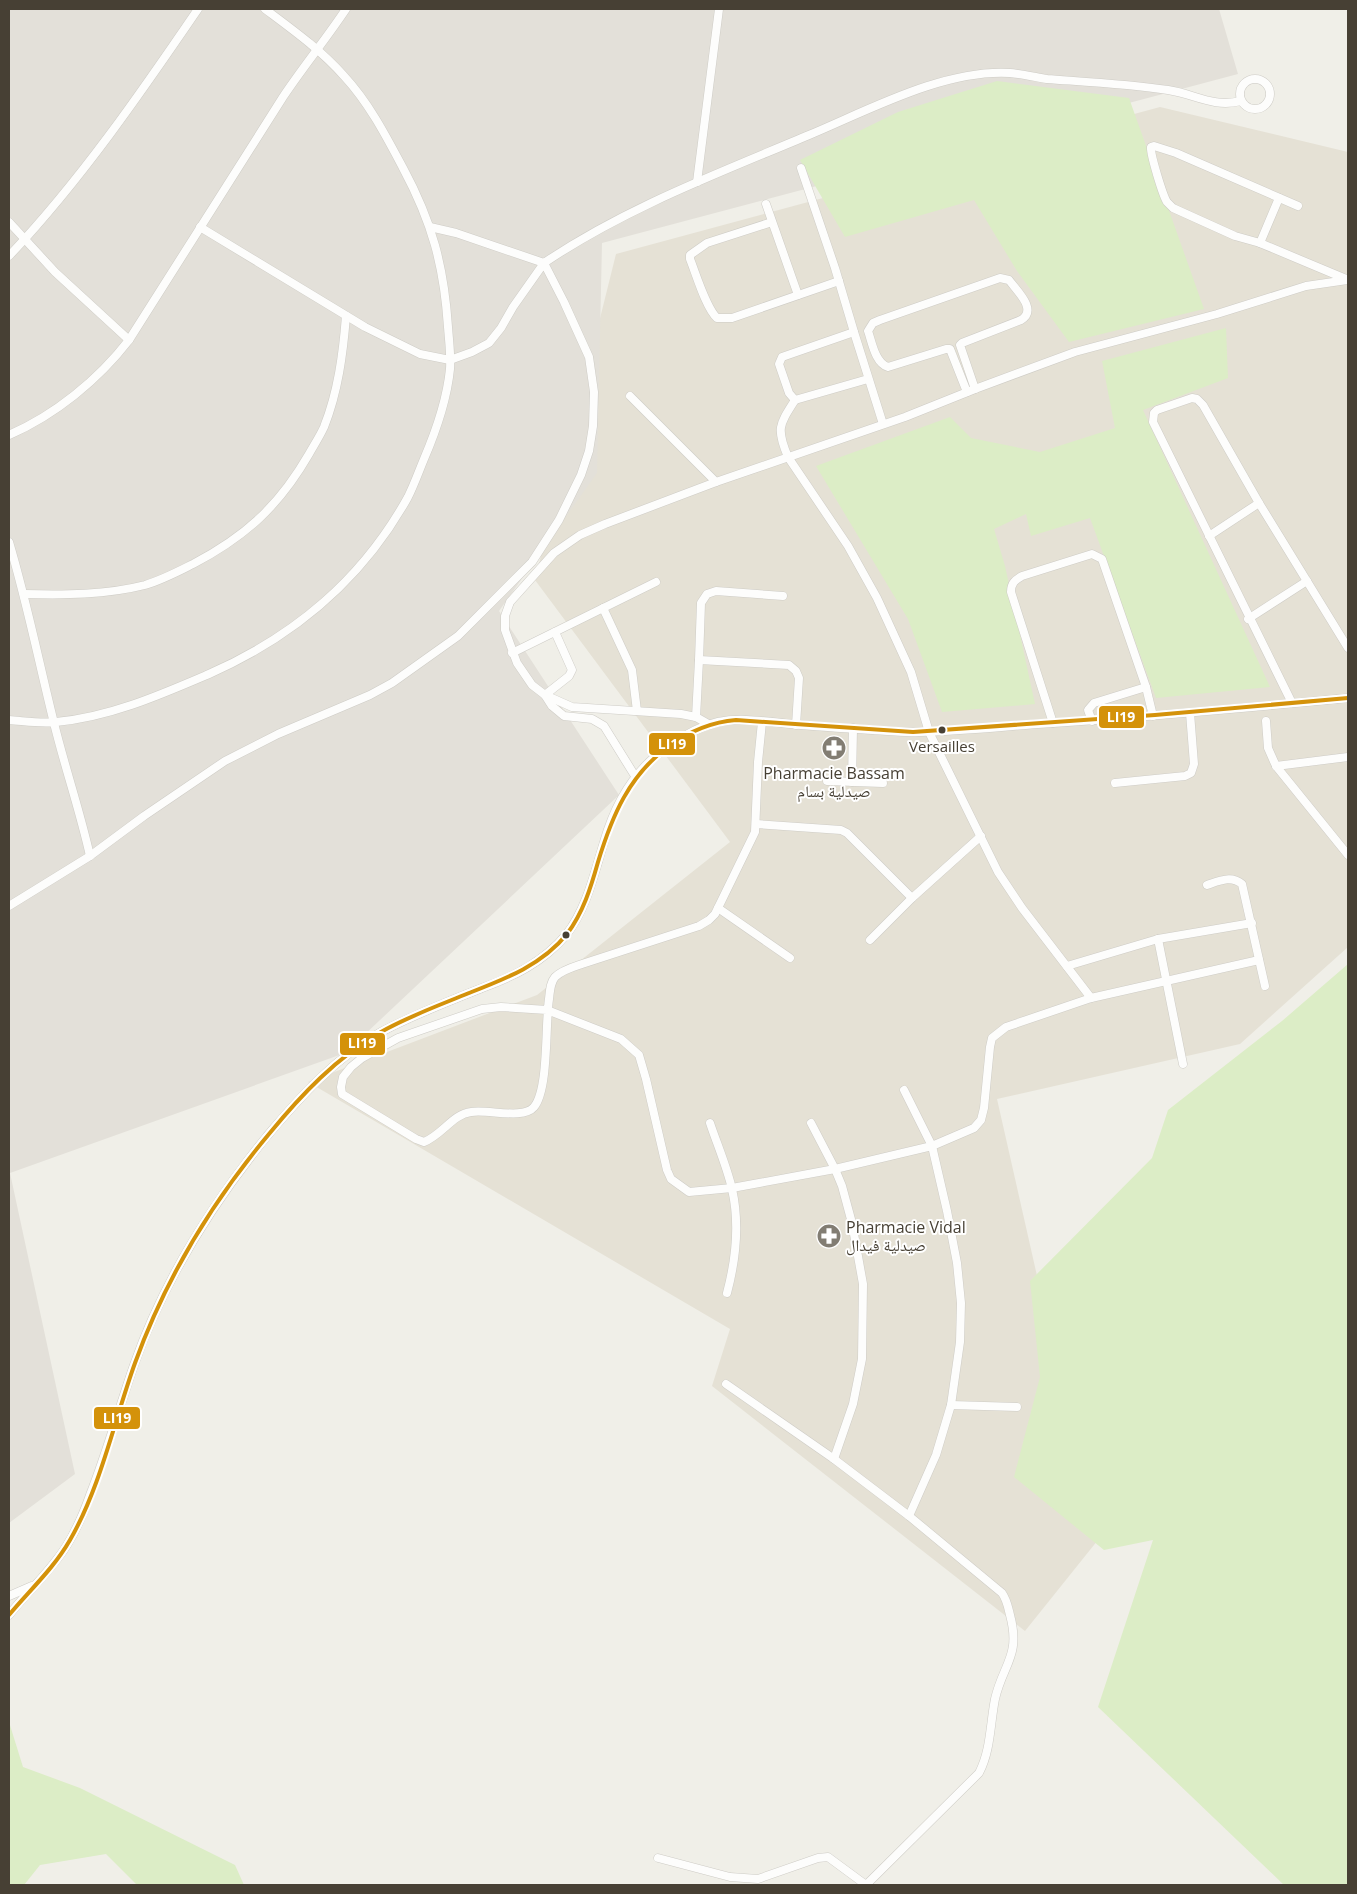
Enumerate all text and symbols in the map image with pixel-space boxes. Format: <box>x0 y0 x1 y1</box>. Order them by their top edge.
line badge: LI19 <box>1098 705 1145 729</box>
text: LI19 <box>1107 707 1135 726</box>
marker: Versailles <box>937 725 947 735</box>
line badge: LI19 <box>648 732 696 756</box>
text: LI19 <box>658 734 686 753</box>
pharmacy icon: Pharmacie Bassam صيدلية بسام <box>821 735 847 761</box>
place label: Versailles <box>909 736 975 756</box>
place label: Pharmacie Bassam صيدلية بسام <box>763 762 905 802</box>
unlabelled marker <box>561 930 571 940</box>
line badge: LI19 <box>339 1032 386 1056</box>
text: LI19 <box>348 1033 376 1052</box>
place label: Pharmacie Vidal صيدلية فيدال <box>846 1216 966 1256</box>
pharmacy icon: Pharmacie Vidal صيدلية فيدال <box>816 1223 842 1249</box>
line badge: LI19 <box>93 1406 141 1430</box>
text: LI19 <box>103 1408 131 1427</box>

